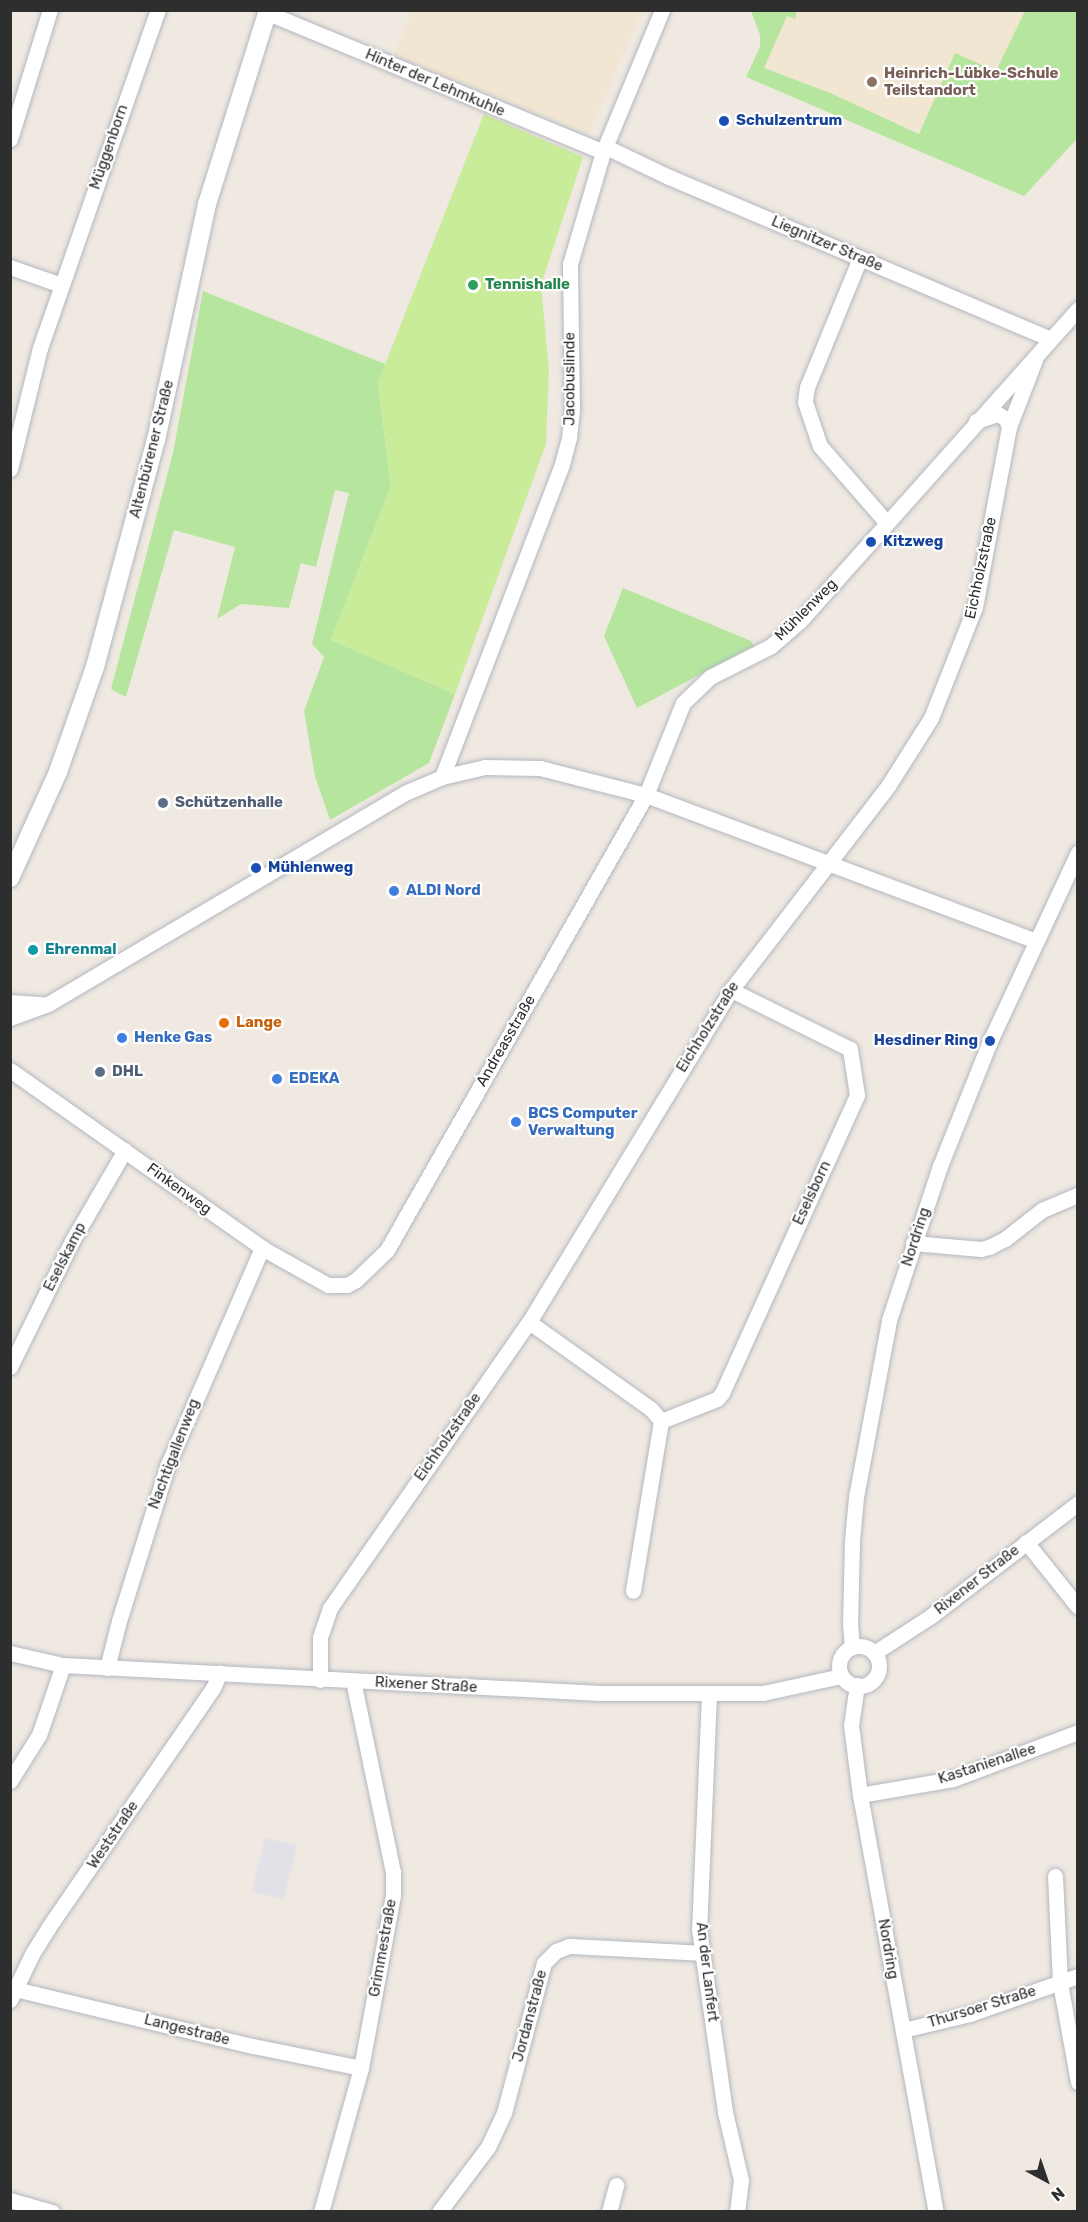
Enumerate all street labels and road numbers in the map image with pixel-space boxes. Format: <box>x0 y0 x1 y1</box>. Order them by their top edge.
street label: Hinter der Lehmkuhle <box>362 45 508 121</box>
street label: Müggenborn <box>86 102 132 192</box>
street label: Liegnitzer Straße <box>768 212 886 276</box>
street label: Jacobuslinde <box>561 332 579 426</box>
street label: Altenbürener Straße <box>126 378 178 520</box>
street label: Eichholzstraße <box>961 515 1001 621</box>
street label: Mühlenweg <box>771 575 841 645</box>
street label: Eichholzstraße <box>673 978 743 1076</box>
street label: Andreasstraße <box>473 992 539 1090</box>
street label: Eselsborn <box>789 1158 835 1228</box>
street label: Finkenweg <box>143 1160 215 1218</box>
street label: Nordring <box>898 1205 934 1269</box>
street label: Eselskamp <box>40 1220 90 1294</box>
street label: Eichholzstraße <box>411 1389 485 1485</box>
street label: Nachtigallenweg <box>145 1396 203 1512</box>
street label: Rixener Straße <box>931 1541 1023 1619</box>
street label: Rixener Straße <box>374 1673 478 1697</box>
street label: Kastanienallee <box>936 1740 1038 1788</box>
street label: Weststraße <box>84 1798 142 1872</box>
street label: Grimmestraße <box>366 1898 400 1998</box>
street label: Nordring <box>874 1917 902 1981</box>
street label: An der Lanfert <box>692 1921 722 2023</box>
street label: Jordanstraße <box>509 1968 551 2064</box>
street label: Thursoer Straße <box>926 1982 1038 2032</box>
street label: Langestraße <box>142 2011 232 2049</box>

